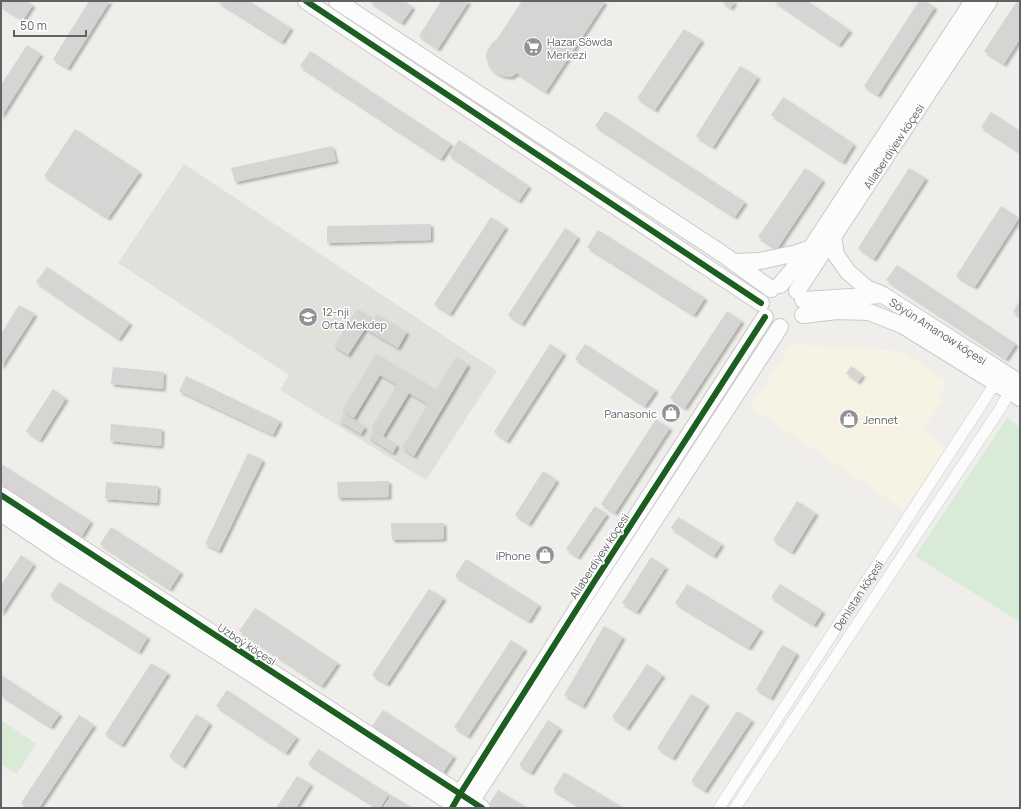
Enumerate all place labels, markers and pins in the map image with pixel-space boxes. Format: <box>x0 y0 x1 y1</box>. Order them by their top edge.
place label: Hazar Söwda Merkezi <box>547 34 612 62</box>
supermarket icon: Hazar Söwda Merkezi <box>522 36 544 58</box>
place label: 12-nji Orta Mekdep <box>322 304 387 332</box>
school or university icon: 12-nji Orta Mekdep <box>297 306 319 328</box>
shop icon: Panasonic <box>660 402 682 424</box>
place label: Panasonic <box>604 406 657 421</box>
shop icon: Jennet <box>838 408 860 430</box>
place label: Jennet <box>863 412 898 427</box>
shop icon: iPhone <box>534 544 556 566</box>
place label: iPhone <box>496 548 532 563</box>

